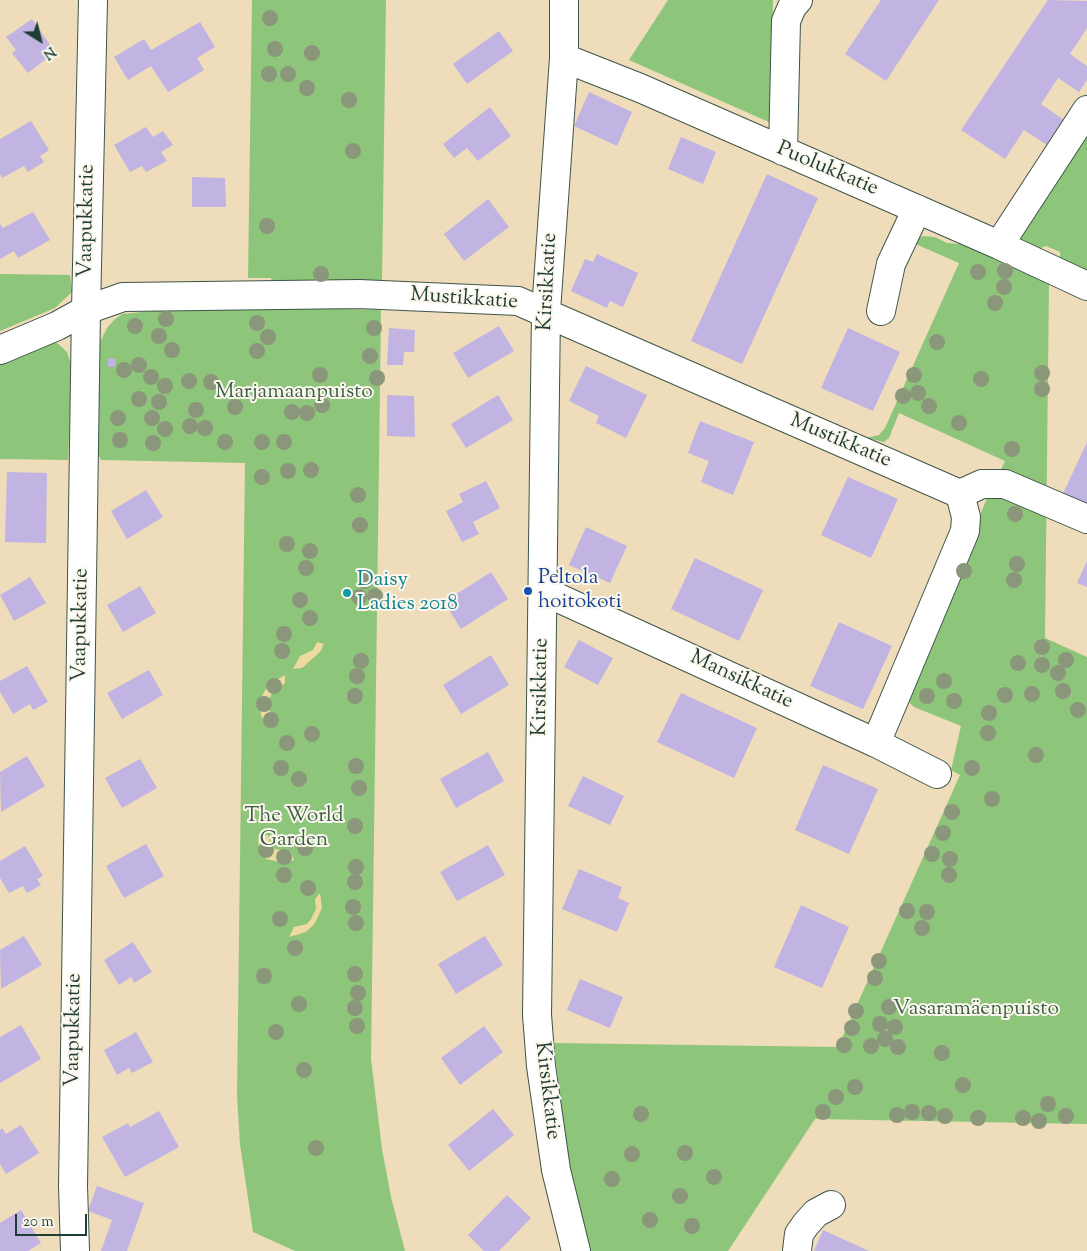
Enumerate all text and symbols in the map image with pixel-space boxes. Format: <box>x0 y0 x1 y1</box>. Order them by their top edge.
north arrow <box>15 15 65 65</box>
text: N <box>38 41 59 64</box>
street label: Puolukkatie <box>772 137 882 203</box>
street label: Vaapukkatie <box>74 164 102 278</box>
street label: Kirsikkatie <box>534 232 564 332</box>
street label: Mustikkatie <box>409 284 519 316</box>
park label: Marjamaanpuisto <box>215 380 373 406</box>
street label: Mustikkatie <box>786 409 894 475</box>
place label: Peltola hoitokoti <box>538 566 622 616</box>
street label: Vaapukkatie <box>68 568 96 682</box>
place label: Daisy Ladies 2018 <box>357 568 458 618</box>
marker: Peltola hoitokoti <box>522 585 534 597</box>
marker: Daisy Ladies 2018 <box>341 587 353 599</box>
street label: Kirsikkatie <box>529 638 555 736</box>
street label: Mansikkatie <box>685 646 797 716</box>
park label: The World Garden <box>244 804 344 854</box>
street label: Vaapukkatie <box>61 973 89 1087</box>
park label: Vasaramäenpuisto <box>893 997 1059 1023</box>
street label: Kirsikkatie <box>528 1041 564 1141</box>
scale bar <box>18 1204 90 1236</box>
text: 20 m <box>23 1212 54 1233</box>

